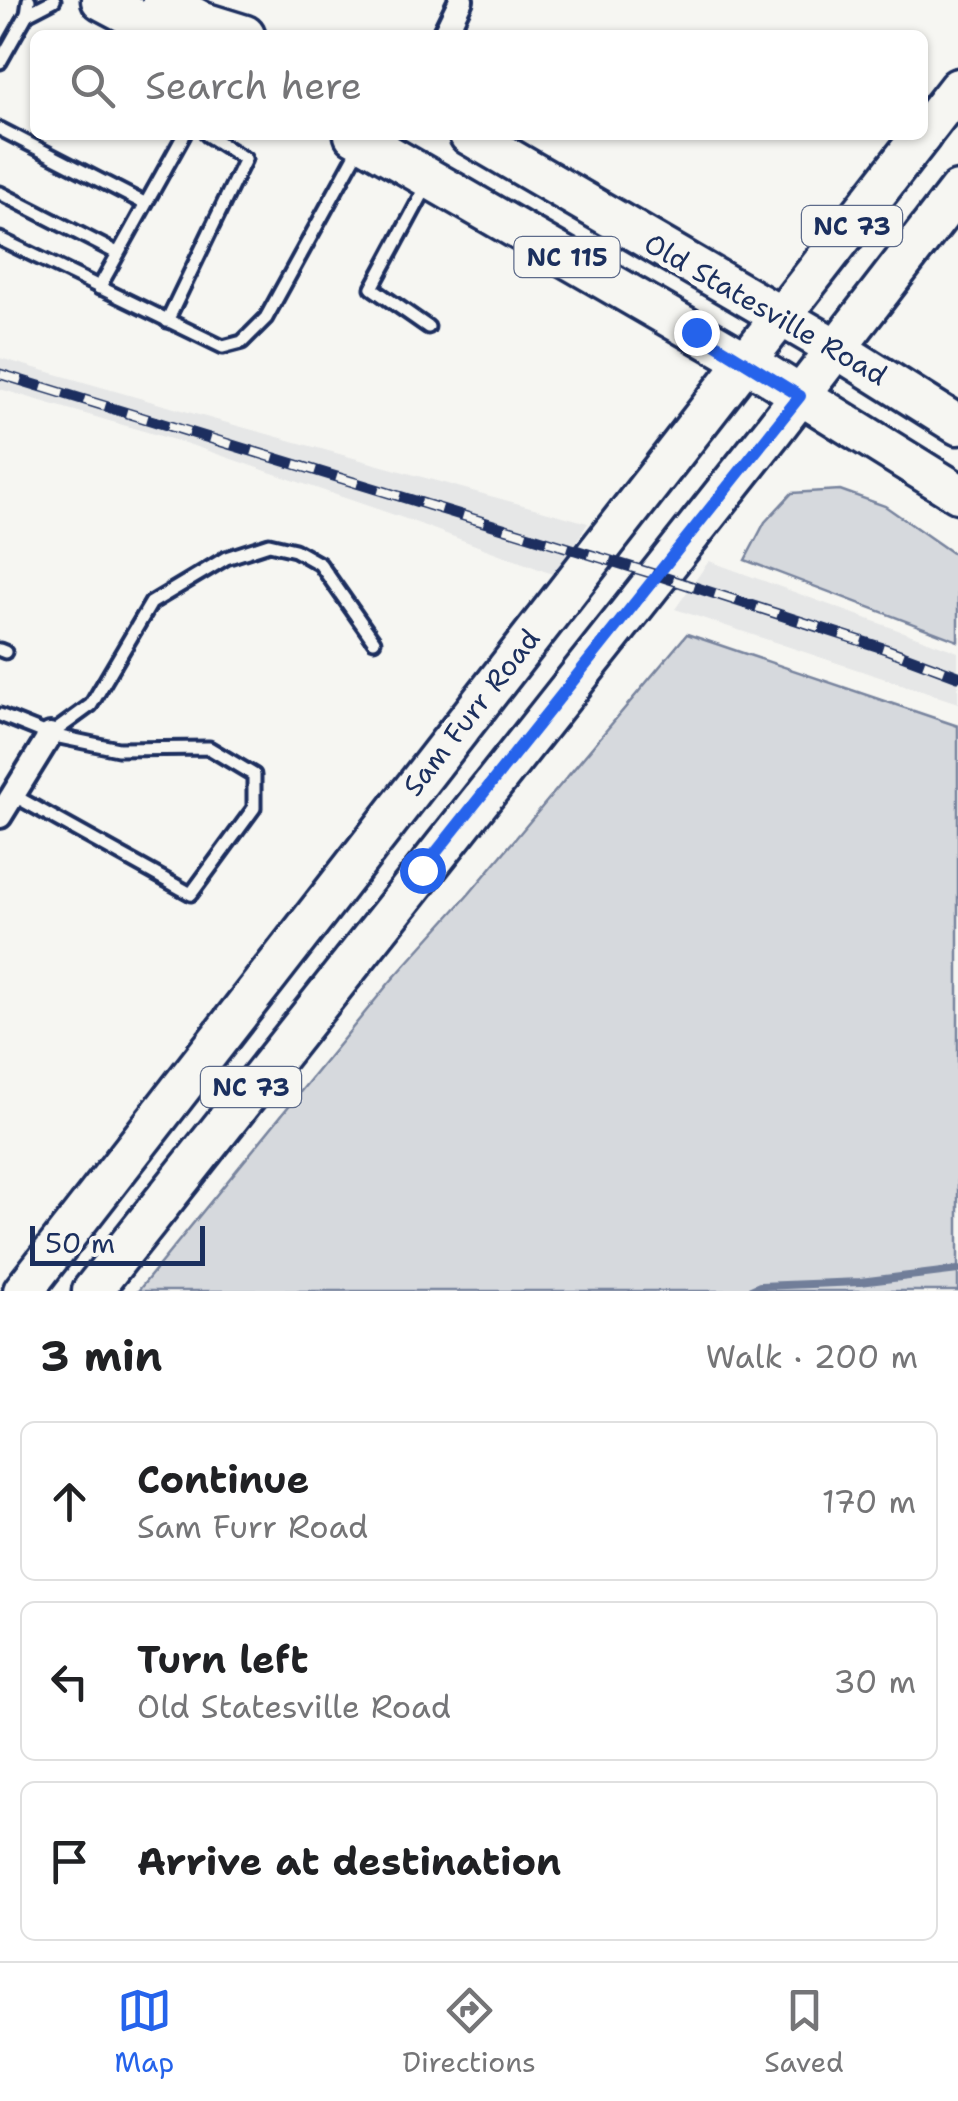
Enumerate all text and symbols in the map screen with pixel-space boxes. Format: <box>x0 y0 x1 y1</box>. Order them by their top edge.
search box <box>30 30 928 140</box>
icon: search <box>65 58 120 113</box>
text: Search here <box>145 60 362 111</box>
road number: NC 73 <box>802 206 902 246</box>
street label: Old Statesville Road <box>638 224 894 394</box>
road number: NC 115 <box>514 237 620 277</box>
route end <box>674 310 720 356</box>
street label: Sam Furr Road <box>394 621 548 803</box>
route start <box>400 848 446 894</box>
road number: NC 73 <box>201 1067 301 1107</box>
scale bar <box>30 1221 205 1266</box>
text: 50 m <box>45 1224 115 1262</box>
text: 3 min <box>40 1328 162 1384</box>
text: Walk · 200 m <box>705 1335 918 1378</box>
text: Continue <box>137 1454 309 1505</box>
icon: ahead <box>42 1474 97 1529</box>
text: 170 m <box>822 1480 916 1523</box>
text: Sam Furr Road <box>137 1505 368 1548</box>
text: Turn left <box>137 1634 309 1685</box>
icon: left <box>42 1654 97 1709</box>
text: 30 m <box>833 1660 916 1703</box>
text: Old Statesville Road <box>137 1685 451 1728</box>
icon: arrive <box>42 1834 97 1889</box>
text: Arrive at destination <box>137 1836 561 1887</box>
tab: Map <box>114 1983 174 2081</box>
tab: Directions <box>403 1983 536 2081</box>
tab: Saved <box>764 1983 844 2081</box>

